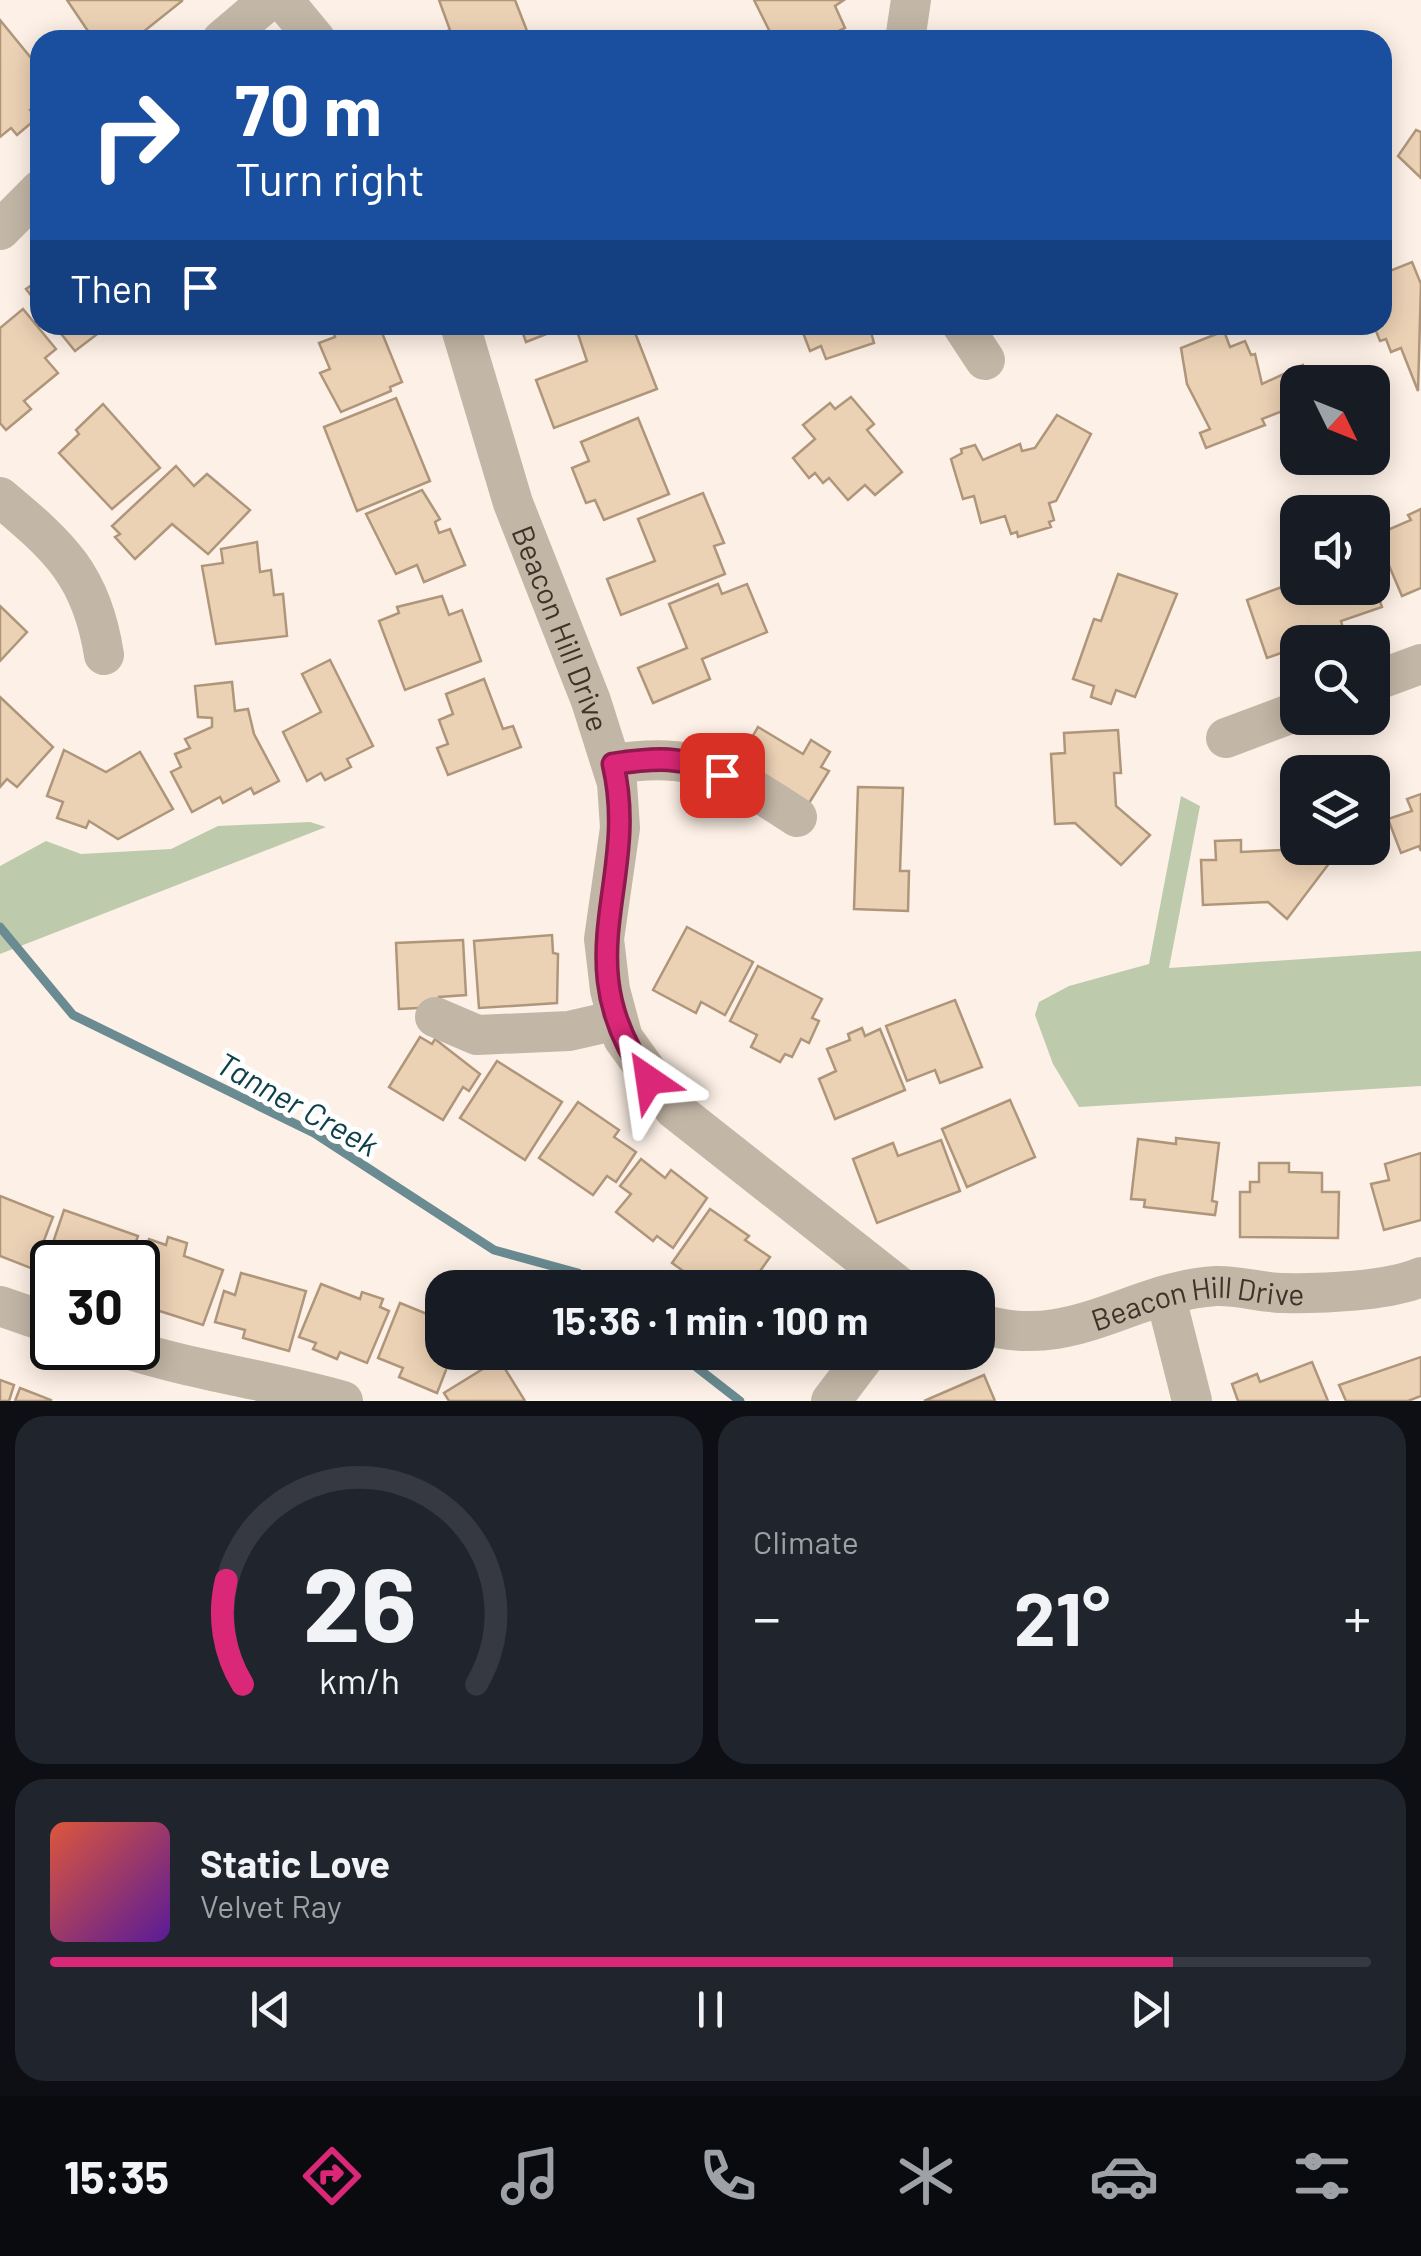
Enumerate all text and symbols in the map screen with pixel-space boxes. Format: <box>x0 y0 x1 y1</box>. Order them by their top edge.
text: 70 m <box>235 66 382 150</box>
icon: right <box>70 70 200 200</box>
text: Turn right <box>235 151 425 205</box>
icon: arrive <box>173 260 228 315</box>
text: Then <box>70 265 153 311</box>
north arrow <box>1280 365 1390 475</box>
map controls <box>1280 365 1390 865</box>
button: sound <box>1280 495 1390 605</box>
street label: Beacon Hill Drive <box>506 520 617 735</box>
button: search <box>1280 625 1390 735</box>
pin <box>680 733 765 818</box>
icon: arrive <box>695 748 750 803</box>
button: layers <box>1280 755 1390 865</box>
position arrow <box>597 1028 701 1132</box>
water label: Tanner Creek <box>211 1043 386 1163</box>
speed limit sign: 30 <box>30 1240 160 1370</box>
street label: Beacon Hill Drive <box>1086 1268 1304 1337</box>
text: 15:36 · 1 min · 100 m <box>552 1297 868 1343</box>
text: Climate <box>753 1522 859 1560</box>
text: 26 <box>302 1538 416 1663</box>
text: 21° <box>1014 1571 1110 1661</box>
text: − <box>753 1583 781 1649</box>
text: + <box>1343 1583 1371 1649</box>
text: km/h <box>319 1658 399 1701</box>
text: Static Love <box>200 1840 390 1886</box>
text: Velvet Ray <box>200 1886 342 1924</box>
icon: previous <box>243 1982 298 2037</box>
icon: pause <box>683 1982 738 2037</box>
icon: next <box>1123 1982 1178 2037</box>
icon: directions <box>297 2141 367 2211</box>
icon: music <box>495 2141 565 2211</box>
icon: phone <box>693 2141 763 2211</box>
icon: climate <box>891 2141 961 2211</box>
icon: car <box>1089 2141 1159 2211</box>
icon: filters <box>1287 2141 1357 2211</box>
text: 15:35 <box>64 2149 169 2203</box>

